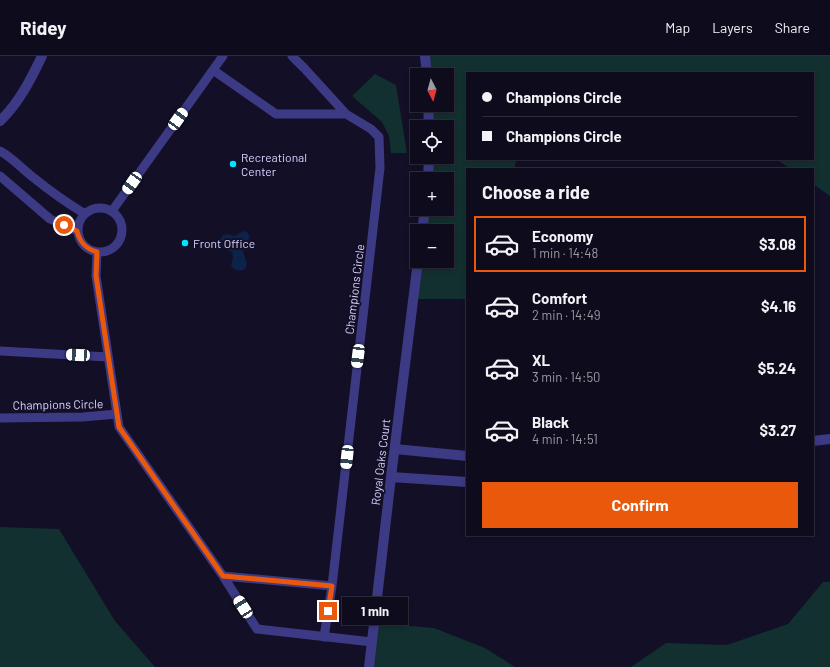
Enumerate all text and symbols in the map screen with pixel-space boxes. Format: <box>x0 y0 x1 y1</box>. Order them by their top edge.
text: Ridey <box>20 16 67 39</box>
text: Map <box>665 19 690 36</box>
text: Layers <box>712 19 753 36</box>
text: Share <box>775 19 810 36</box>
north arrow <box>410 68 454 112</box>
map controls <box>410 68 454 268</box>
text: Champions Circle <box>506 88 622 106</box>
car <box>166 106 190 132</box>
button: locate <box>410 120 454 164</box>
text: Champions Circle <box>506 127 622 145</box>
place label: Recreational Center <box>241 150 307 178</box>
marker: Recreational Center <box>228 159 238 169</box>
car <box>120 170 144 196</box>
button: + <box>410 172 454 216</box>
text: Choose a ride <box>482 181 590 203</box>
route start <box>55 216 73 234</box>
button: − <box>410 224 454 268</box>
icon: car <box>484 226 520 262</box>
text: Economy <box>532 227 593 245</box>
text: $3.08 <box>759 235 796 253</box>
place label: Front Office <box>193 236 255 250</box>
marker: Front Office <box>180 238 190 248</box>
street label: Champions Circle <box>342 243 366 335</box>
text: 1 min · 14:48 <box>532 245 598 261</box>
icon: car <box>484 288 520 324</box>
text: Comfort <box>532 289 587 307</box>
text: $4.16 <box>761 297 796 315</box>
text: 2 min · 14:49 <box>532 307 601 323</box>
car <box>351 343 365 369</box>
car <box>66 348 90 362</box>
icon: car <box>484 350 520 386</box>
text: XL <box>532 351 550 369</box>
text: $5.24 <box>758 359 796 377</box>
text: 3 min · 14:50 <box>532 369 600 385</box>
street label: Champions Circle <box>13 396 103 412</box>
icon: car <box>484 412 520 448</box>
text: Black <box>532 413 569 431</box>
street label: Royal Oaks Court <box>368 418 392 506</box>
text: $3.27 <box>759 421 796 439</box>
text: 4 min · 14:51 <box>532 431 598 447</box>
car <box>340 444 354 470</box>
button: Confirm <box>482 482 798 528</box>
car <box>231 594 255 620</box>
callout: 1 min <box>342 597 408 625</box>
route end <box>319 602 337 620</box>
text: 1 min <box>361 603 389 619</box>

